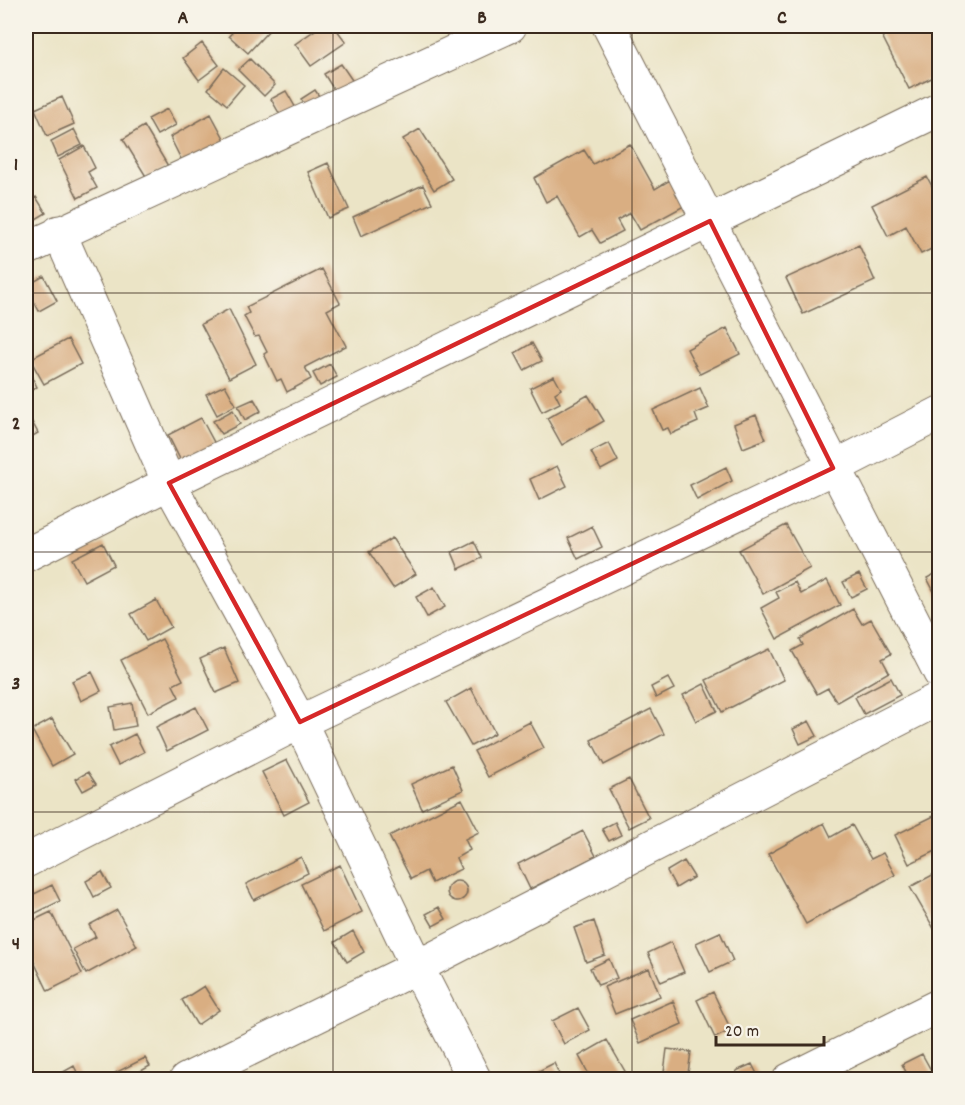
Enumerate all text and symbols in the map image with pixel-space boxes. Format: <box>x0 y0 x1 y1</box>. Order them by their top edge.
text: A <box>178 5 189 33</box>
text: B <box>477 5 487 33</box>
text: C <box>777 5 787 33</box>
text: 1 <box>14 152 18 180</box>
text: 2 <box>12 411 20 439</box>
text: 3 <box>12 671 20 699</box>
text: 4 <box>12 931 20 959</box>
scale bar <box>716 1009 824 1047</box>
text: 20 m <box>725 1020 759 1045</box>

